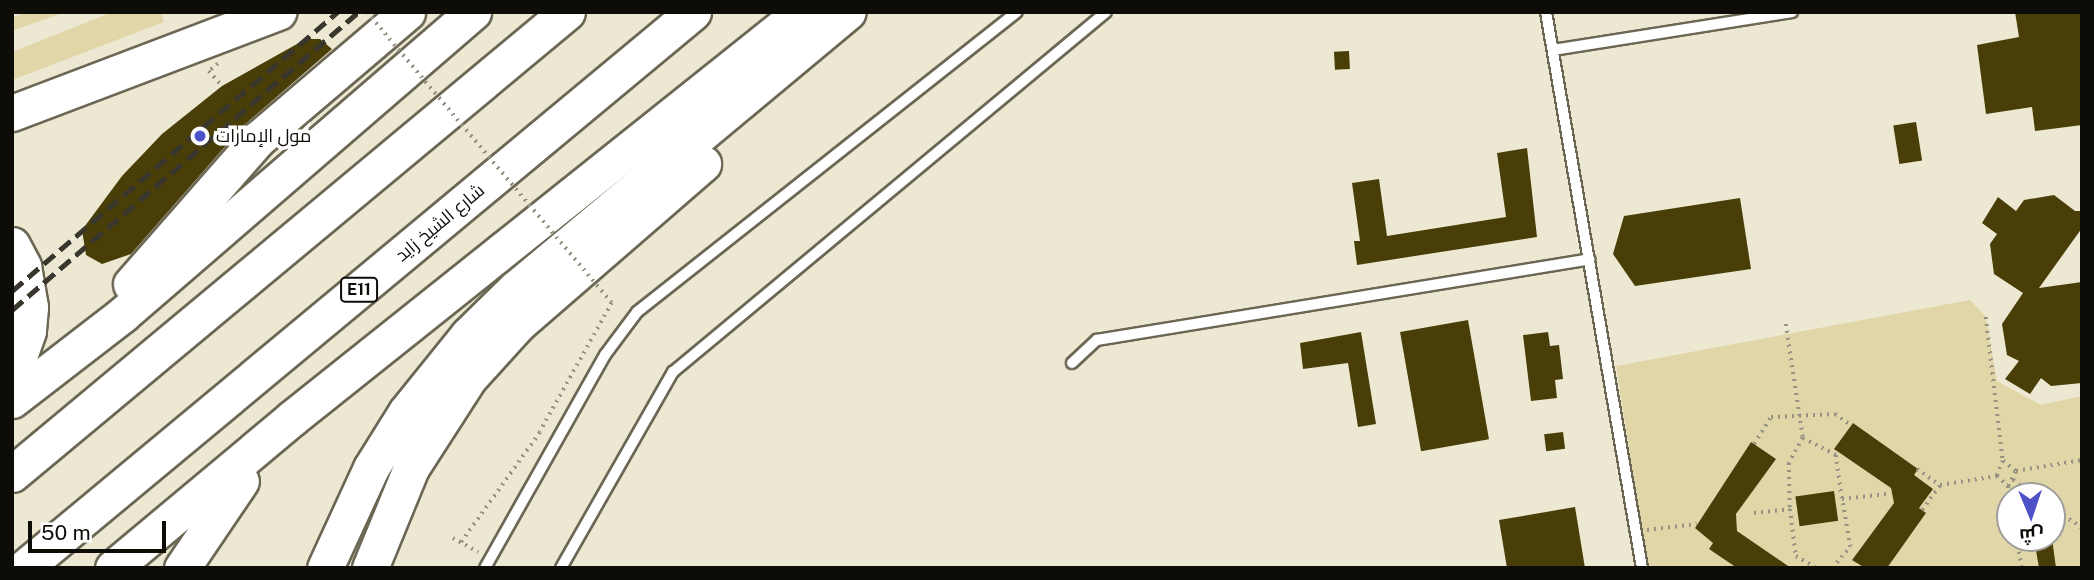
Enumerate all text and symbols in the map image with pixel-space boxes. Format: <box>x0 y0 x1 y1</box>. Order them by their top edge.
place label: مول الإمارات <box>216 125 311 147</box>
marker: مول الإمارات <box>190 126 210 146</box>
street label: شارع الشيخ زايد <box>391 180 489 266</box>
road number: E11 <box>340 278 378 302</box>
north arrow <box>1996 482 2066 552</box>
scale bar <box>32 506 170 550</box>
text: 50 m <box>41 520 91 545</box>
text: ش <box>2019 525 2044 547</box>

